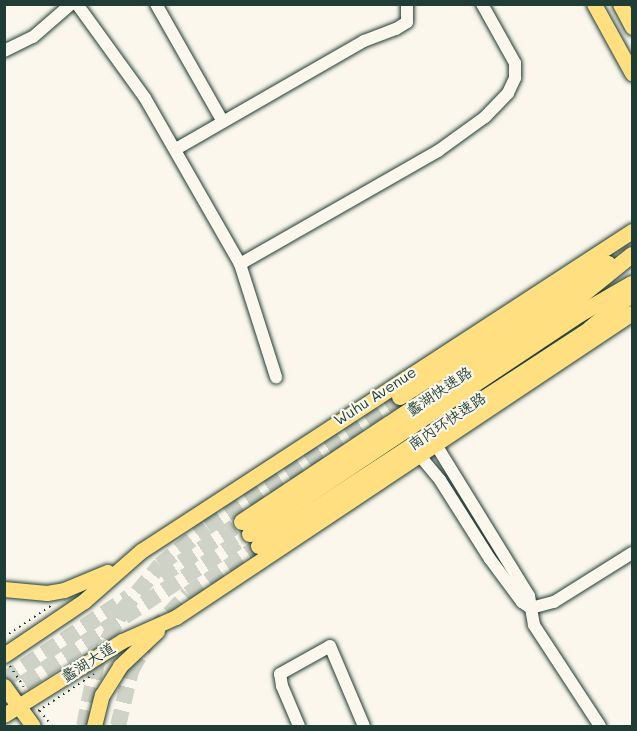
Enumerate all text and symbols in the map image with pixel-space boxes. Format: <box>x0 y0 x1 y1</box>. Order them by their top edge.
street label: Wuhu Avenue <box>330 363 420 429</box>
street label: 蠡湖快速路 <box>403 363 475 419</box>
street label: 南内环快速路 <box>405 388 489 454</box>
street label: 蠡湖大道 <box>58 638 118 686</box>

